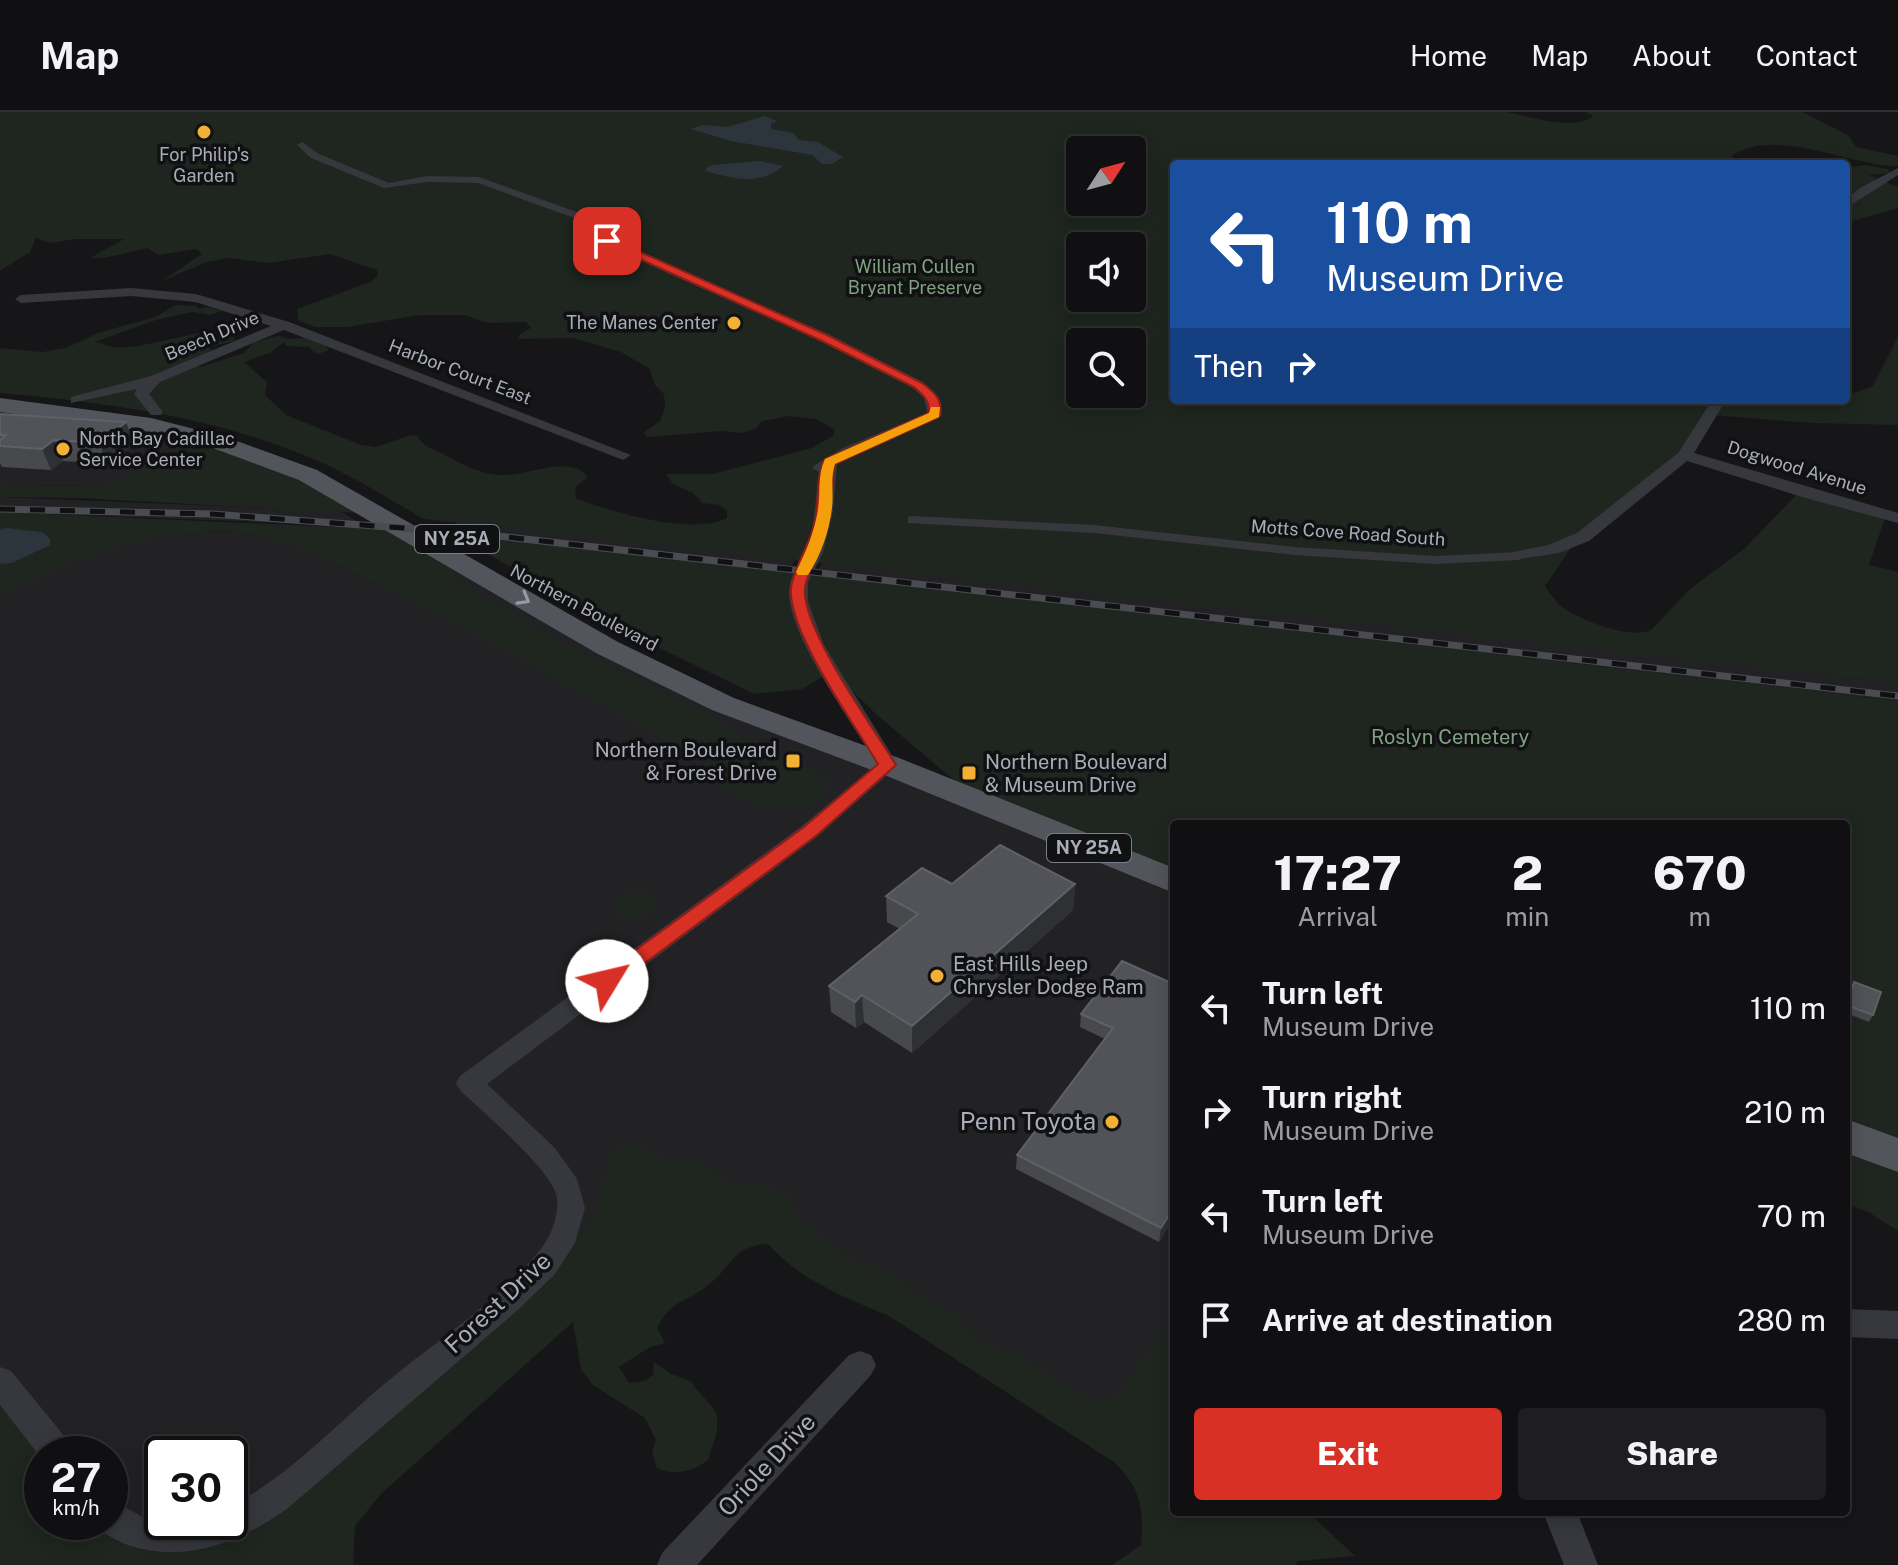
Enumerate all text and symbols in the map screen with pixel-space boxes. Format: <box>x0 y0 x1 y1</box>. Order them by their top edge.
text: Map <box>40 33 119 78</box>
text: Home <box>1410 39 1487 72</box>
text: Map <box>1531 39 1588 72</box>
text: About <box>1632 39 1712 72</box>
text: Contact <box>1756 39 1858 72</box>
marker: For Philip's Garden <box>195 123 213 141</box>
north arrow <box>1066 136 1146 216</box>
map controls <box>1066 136 1146 408</box>
place label: For Philip's Garden <box>159 144 249 186</box>
text: 110 m <box>1326 190 1473 256</box>
icon: left <box>1194 192 1298 296</box>
pin <box>573 207 641 275</box>
icon: arrive <box>585 219 629 263</box>
button: sound <box>1066 232 1146 312</box>
park label: William Cullen Bryant Preserve <box>848 256 982 298</box>
text: Museum Drive <box>1326 257 1565 299</box>
street label: Beech Drive <box>162 306 262 365</box>
place label: The Manes Center <box>566 312 718 333</box>
marker: The Manes Center <box>725 314 743 332</box>
button: search <box>1066 328 1146 408</box>
street label: Harbor Court East <box>386 335 534 408</box>
icon: right <box>1279 344 1323 388</box>
text: Then <box>1194 348 1263 384</box>
place label: North Bay Cadillac Service Center <box>79 428 235 470</box>
street label: Dogwood Avenue <box>1725 436 1870 499</box>
marker: North Bay Cadillac Service Center <box>54 440 72 458</box>
street label: Motts Cove Road South <box>1250 515 1446 550</box>
road number: NY 25A <box>415 525 499 553</box>
street label: Northern Boulevard <box>507 560 662 655</box>
one-way arrow <box>515 589 529 605</box>
park label: Roslyn Cemetery <box>1371 725 1529 749</box>
place label: Northern Boulevard & Forest Drive <box>595 738 777 785</box>
place label: Northern Boulevard & Museum Drive <box>985 750 1167 797</box>
marker: Northern Boulevard & Forest Drive <box>784 752 802 770</box>
marker: Northern Boulevard & Museum Drive <box>960 764 978 782</box>
road number: NY 25A <box>1047 834 1131 862</box>
text: 17:27 <box>1273 844 1402 901</box>
text: 2 <box>1512 844 1543 901</box>
text: 670 <box>1653 844 1747 901</box>
text: Arrival <box>1297 901 1378 932</box>
text: min <box>1505 901 1549 932</box>
text: m <box>1688 901 1711 932</box>
position arrow <box>565 939 649 1023</box>
place label: East Hills Jeep Chrysler Dodge Ram <box>953 952 1144 999</box>
marker: East Hills Jeep Chrysler Dodge Ram <box>928 967 946 985</box>
text: Turn left <box>1262 975 1383 1011</box>
icon: left <box>1194 986 1238 1030</box>
text: 110 m <box>1750 990 1826 1026</box>
text: Museum Drive <box>1262 1011 1434 1042</box>
text: Turn right <box>1262 1079 1402 1115</box>
icon: right <box>1194 1090 1238 1134</box>
text: 210 m <box>1744 1094 1826 1130</box>
place label: Penn Toyota <box>960 1107 1096 1135</box>
marker: Penn Toyota <box>1103 1113 1121 1131</box>
text: Museum Drive <box>1262 1115 1434 1146</box>
text: Turn left <box>1262 1183 1383 1219</box>
icon: left <box>1194 1194 1238 1238</box>
text: 70 m <box>1757 1198 1826 1234</box>
text: Museum Drive <box>1262 1219 1434 1250</box>
street label: Forest Drive <box>439 1246 556 1358</box>
icon: arrive <box>1194 1298 1238 1342</box>
text: Arrive at destination <box>1262 1302 1553 1338</box>
text: 280 m <box>1737 1302 1826 1338</box>
street label: Oriole Drive <box>712 1407 821 1521</box>
button: Exit <box>1194 1408 1502 1500</box>
button: Share <box>1518 1408 1826 1500</box>
speed limit sign: 30 <box>144 1436 248 1540</box>
text: 27 <box>51 1454 101 1501</box>
text: km/h <box>52 1496 100 1520</box>

